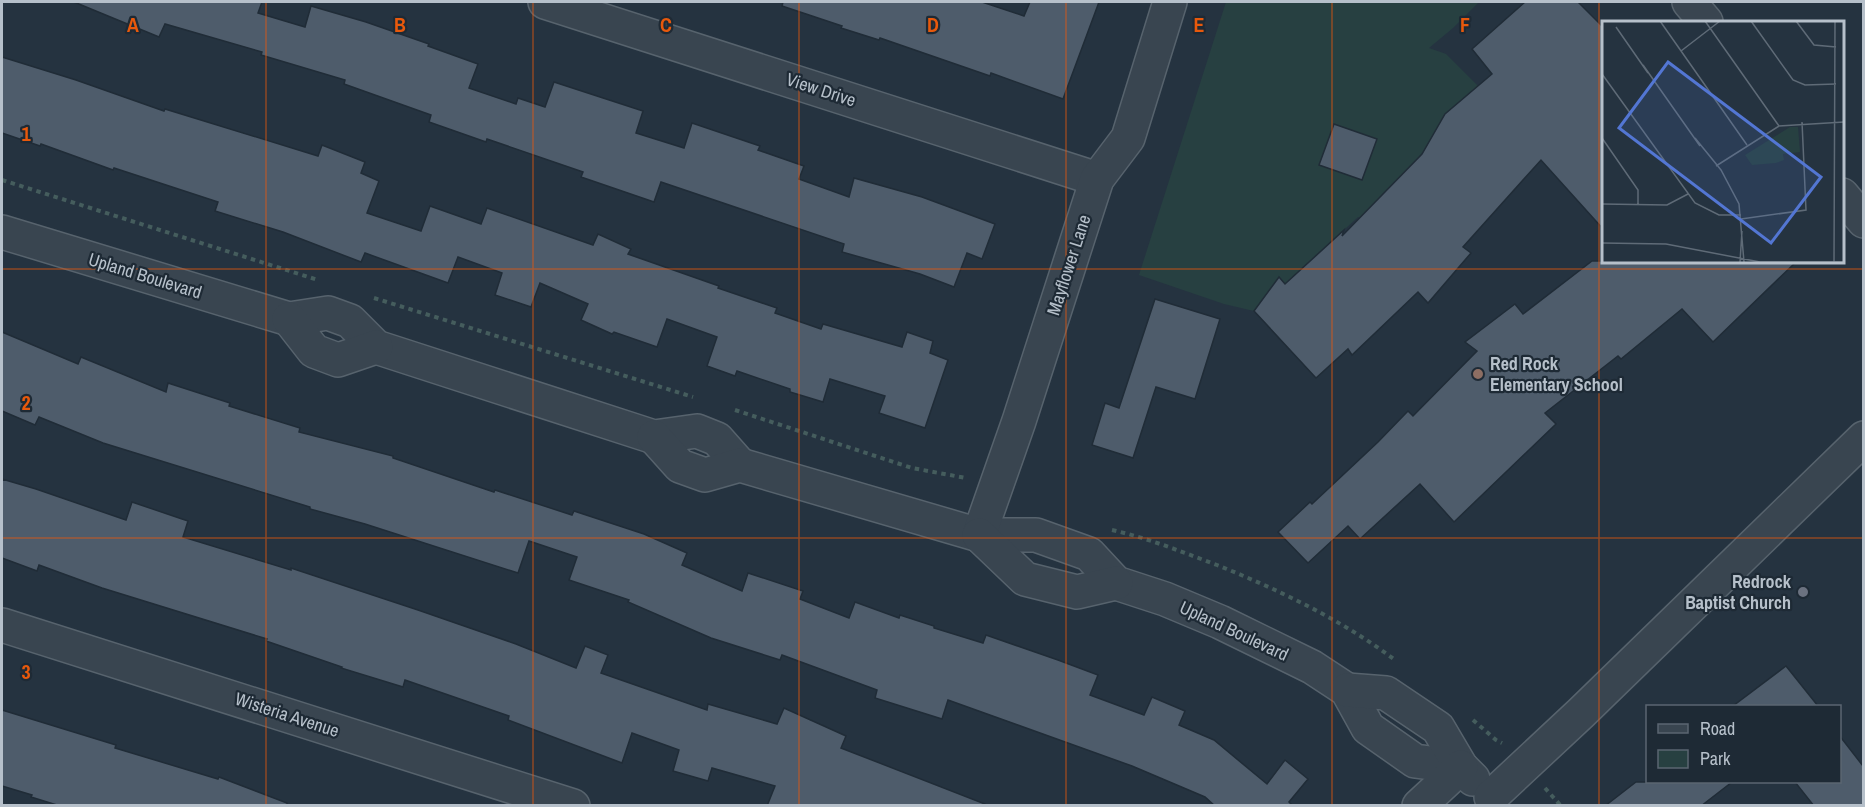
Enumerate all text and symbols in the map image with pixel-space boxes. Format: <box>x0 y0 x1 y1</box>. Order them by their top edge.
text: A <box>127 11 139 38</box>
text: B <box>394 11 406 38</box>
text: C <box>660 11 672 38</box>
text: D <box>927 11 939 38</box>
text: E <box>1194 11 1205 38</box>
text: F <box>1460 11 1470 38</box>
inset map <box>1602 21 1844 262</box>
street label: View Drive <box>783 67 859 113</box>
text: 1 <box>21 120 31 147</box>
street label: Mayflower Lane <box>1041 211 1097 318</box>
street label: Upland Boulevard <box>85 246 205 305</box>
place label: Red Rock Elementary School <box>1490 351 1623 397</box>
marker: Red Rock Elementary School <box>1471 367 1485 381</box>
text: 2 <box>21 389 31 416</box>
place label: Redrock Baptist Church <box>1685 569 1792 615</box>
marker: Redrock Baptist Church <box>1796 585 1810 599</box>
street label: Upland Boulevard <box>1176 594 1293 667</box>
text: 3 <box>21 658 31 685</box>
street label: Wisteria Avenue <box>232 686 342 743</box>
legend <box>1646 705 1841 783</box>
text: Road <box>1700 716 1735 741</box>
text: Park <box>1700 746 1731 771</box>

